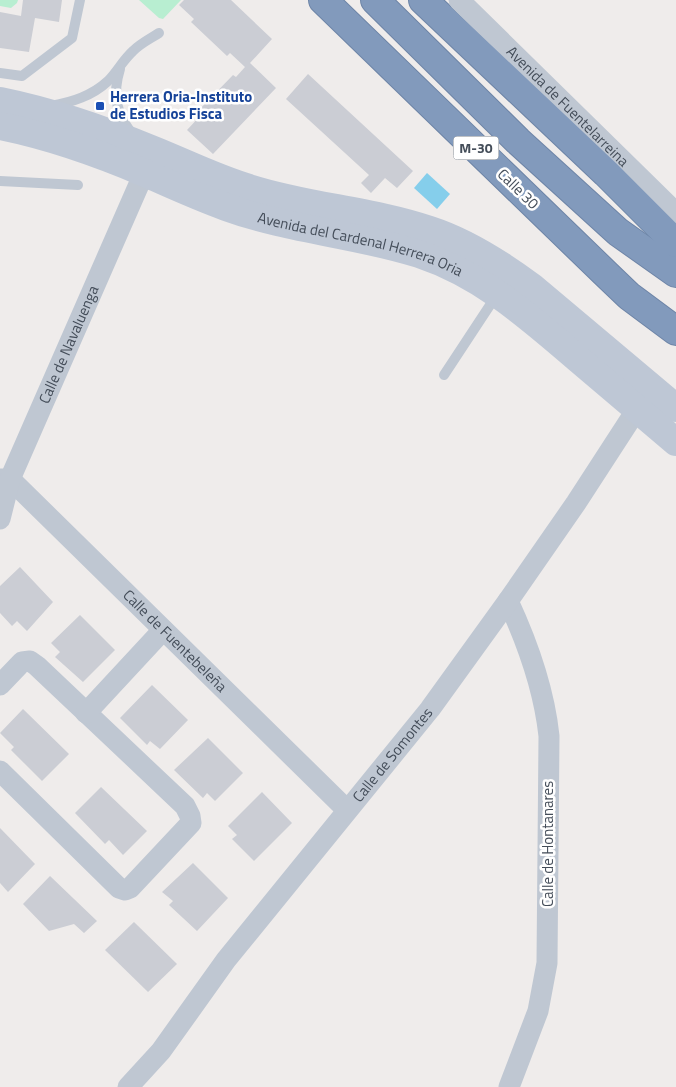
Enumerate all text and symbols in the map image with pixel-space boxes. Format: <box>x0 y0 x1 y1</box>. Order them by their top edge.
street label: Avenida de Fuentelarreina <box>501 40 635 172</box>
place label: Herrera Oria-Instituto de Estudios Fisca <box>110 85 252 125</box>
marker: Herrera Oria-Instituto de Estudios Fisca <box>94 100 106 112</box>
road number: M-30 <box>454 136 498 160</box>
street label: Calle 30 <box>492 163 544 214</box>
street label: Avenida del Cardenal Herrera Oria <box>255 206 468 282</box>
street label: Calle de Navaluenga <box>32 281 105 407</box>
street label: Calle de Fuentebeleña <box>118 584 233 698</box>
street label: Calle de Somontes <box>347 702 438 807</box>
street label: Calle de Hontanares <box>536 781 559 907</box>

